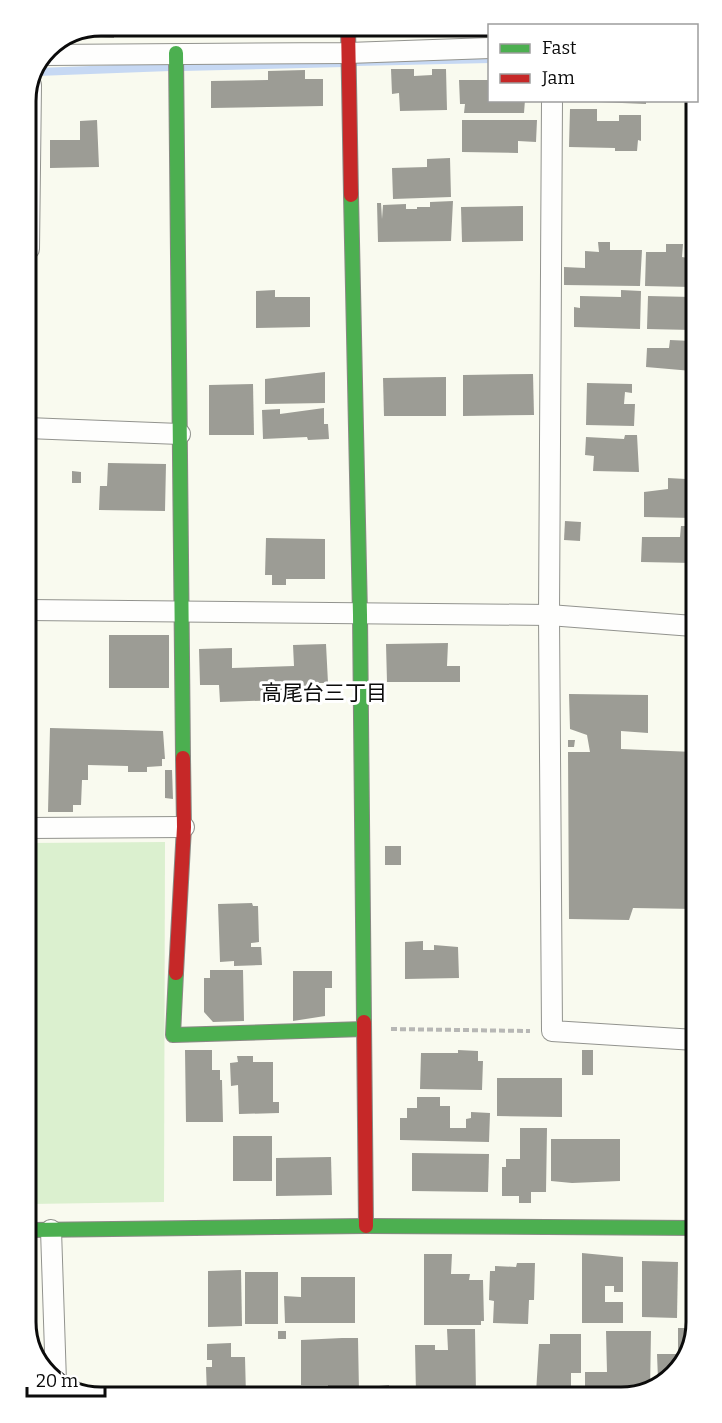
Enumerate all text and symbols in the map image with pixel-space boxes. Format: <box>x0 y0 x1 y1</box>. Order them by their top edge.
legend <box>488 24 698 102</box>
text: Fast <box>542 37 577 59</box>
text: Jam <box>541 67 575 89</box>
district label: 高尾台三丁目 <box>261 680 387 706</box>
scale bar <box>27 1360 105 1398</box>
text: 20 m <box>36 1370 78 1392</box>

